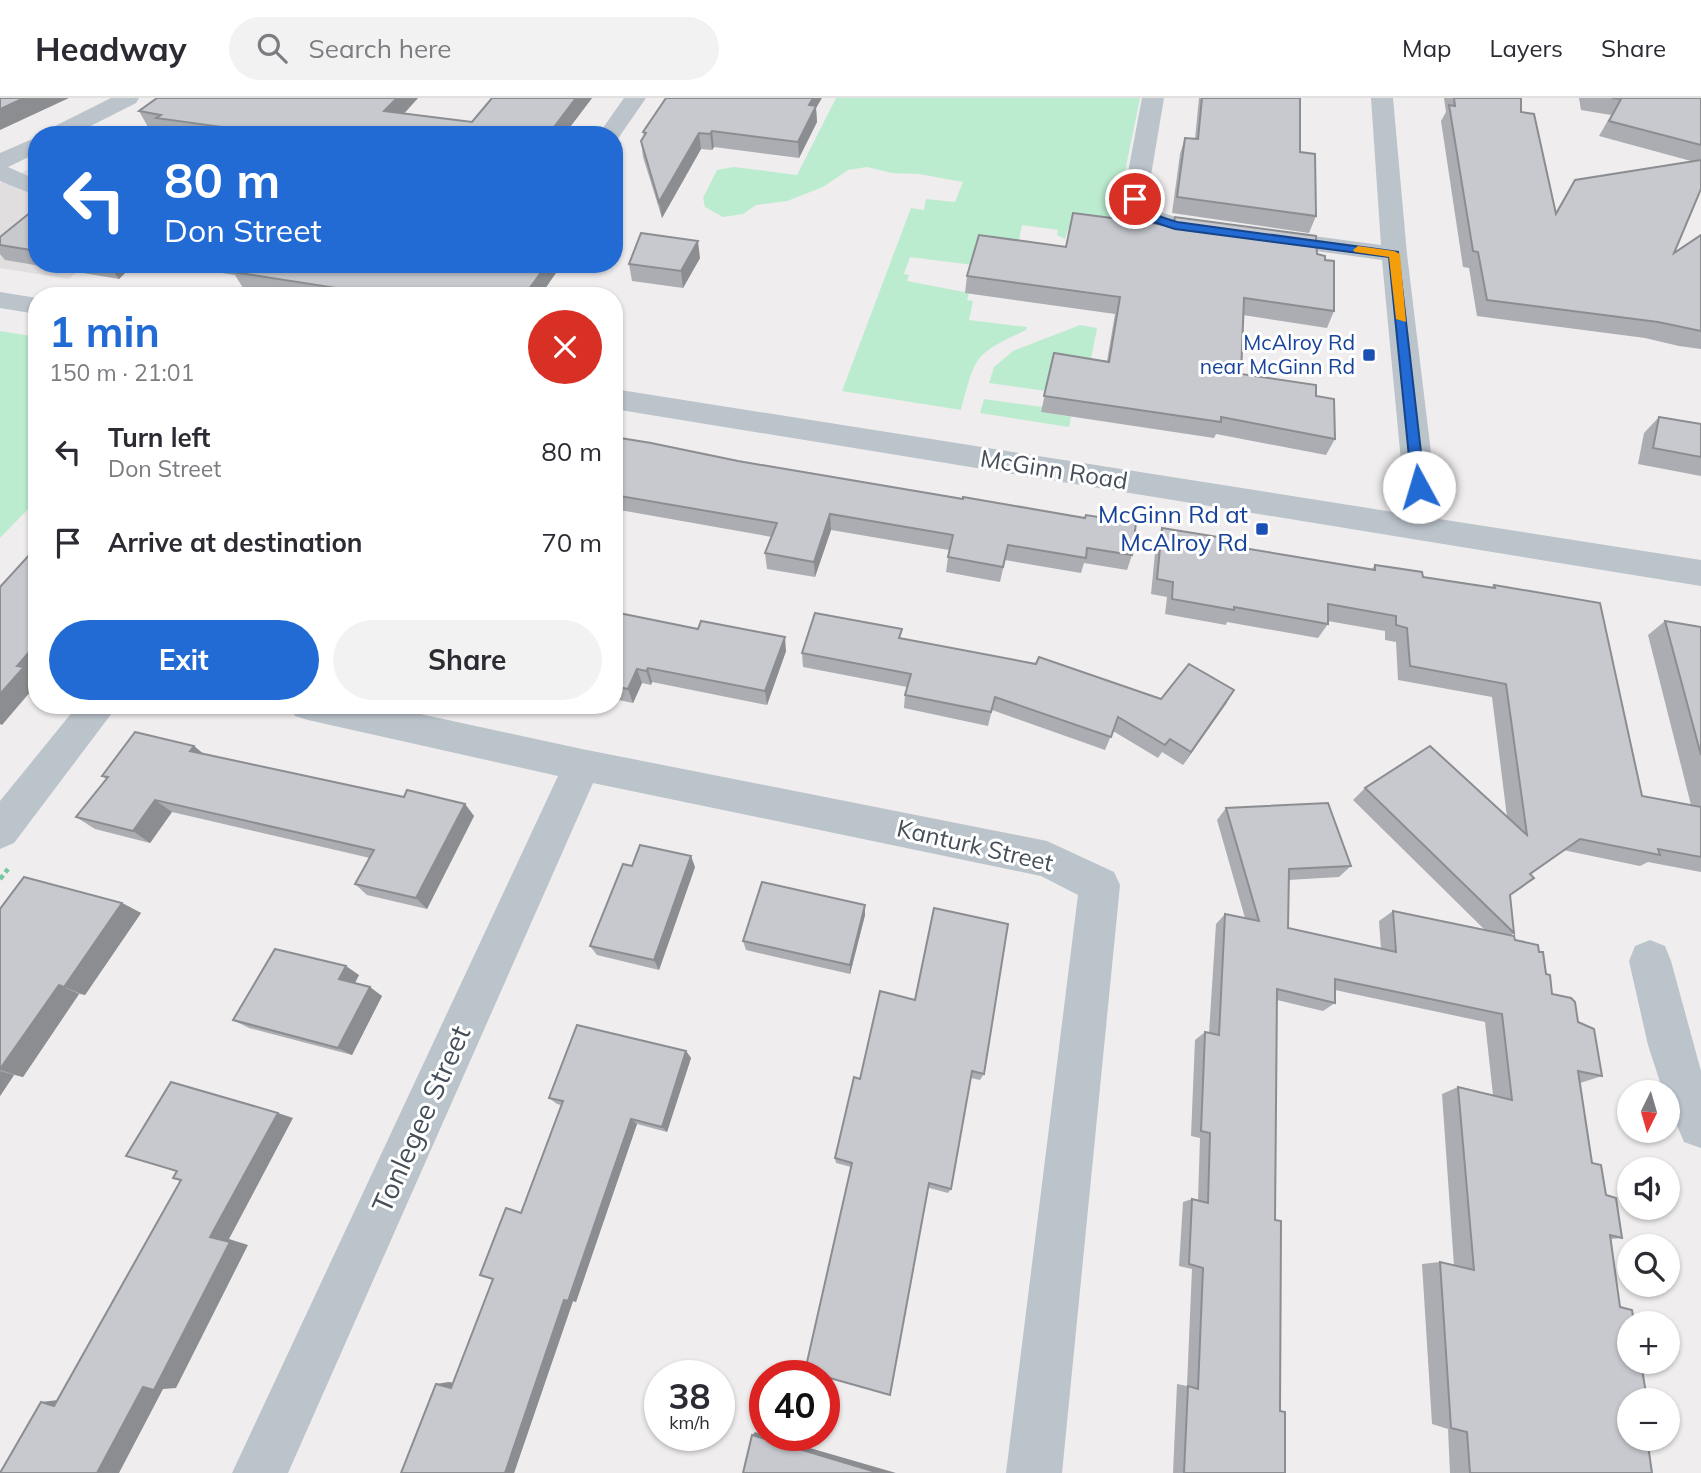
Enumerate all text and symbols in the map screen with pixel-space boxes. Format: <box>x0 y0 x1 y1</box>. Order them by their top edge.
search box <box>229 17 719 80</box>
text: Headway <box>35 28 187 69</box>
icon: search <box>253 29 291 67</box>
text: Search here <box>309 32 451 65</box>
text: Map <box>1402 33 1451 63</box>
text: Layers <box>1489 33 1563 63</box>
text: Share <box>1601 33 1666 63</box>
text: 80 m <box>164 149 280 210</box>
icon: left <box>49 154 140 245</box>
pin <box>1105 169 1165 229</box>
icon: arrive <box>1116 180 1154 218</box>
text: Don Street <box>164 210 322 250</box>
text: 1 min <box>49 305 160 358</box>
button: close <box>528 310 602 384</box>
place label: McAlroy Rd near McGinn Rd <box>1200 329 1355 379</box>
marker: McAlroy Rd near McGinn Rd <box>1361 347 1377 363</box>
text: 150 m · 21:01 <box>49 358 194 387</box>
text: Turn left <box>108 421 210 454</box>
icon: left <box>49 433 87 471</box>
text: 80 m <box>541 435 602 468</box>
street label: McGinn Road <box>978 443 1130 495</box>
position arrow <box>1382 450 1456 524</box>
text: Don Street <box>108 454 221 483</box>
place label: McGinn Rd at McAlroy Rd <box>1098 499 1248 557</box>
marker: McGinn Rd at McAlroy Rd <box>1254 521 1270 537</box>
icon: arrive <box>49 524 87 562</box>
text: Arrive at destination <box>108 526 363 559</box>
text: 70 m <box>541 526 602 559</box>
button: Exit <box>49 620 319 700</box>
button: Share <box>333 620 602 700</box>
street label: Kanturk Street <box>894 812 1056 878</box>
street label: Tonlegee Street <box>364 1020 478 1218</box>
north arrow <box>1617 1080 1680 1143</box>
map controls <box>1617 1080 1680 1451</box>
button: sound <box>1617 1157 1680 1220</box>
button: search <box>1617 1234 1680 1297</box>
button: + <box>1617 1311 1680 1374</box>
speed limit sign: 40 <box>749 1360 840 1451</box>
text: 38 <box>668 1374 711 1418</box>
button: − <box>1617 1388 1680 1451</box>
text: km/h <box>669 1411 710 1434</box>

